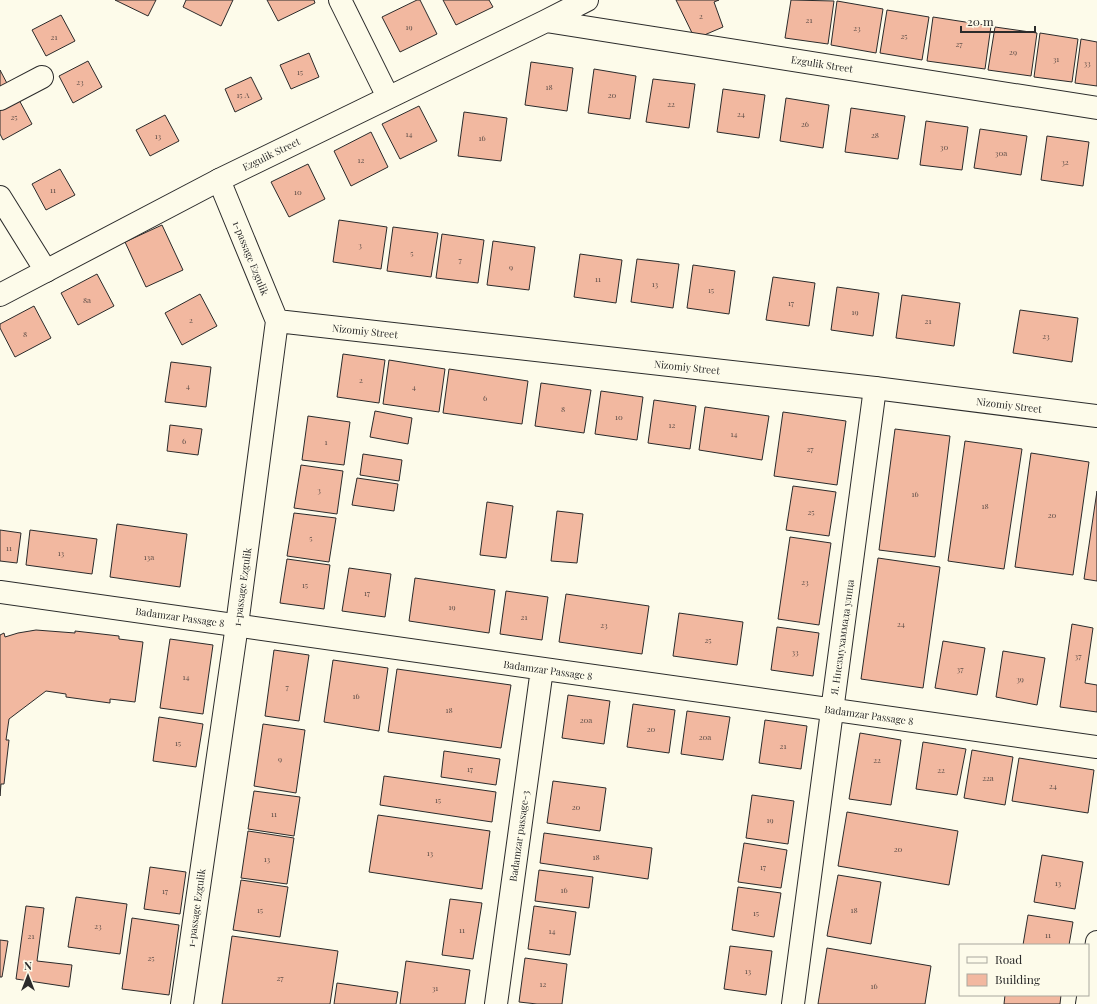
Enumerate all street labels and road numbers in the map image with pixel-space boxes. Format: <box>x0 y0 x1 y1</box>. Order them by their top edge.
street label: Ezgulik Street <box>790 52 854 76</box>
street label: Ezgulik Street <box>240 134 303 174</box>
street label: 1-passage Ezgulik <box>230 219 273 298</box>
street label: Nizomiy Street <box>331 321 399 341</box>
street label: Nizomiy Street <box>653 357 721 377</box>
street label: Nizomiy Street <box>975 394 1043 416</box>
street label: 1-passage Ezgulik <box>230 546 255 627</box>
street label: Я. Ниезмухаммада улица <box>827 578 857 697</box>
street label: Badamzar Passage 8 <box>134 604 226 630</box>
street label: Badamzar Passage 8 <box>502 657 594 683</box>
street label: Badamzar Passage 8 <box>823 702 915 728</box>
street label: Badamzar passage-3 <box>506 789 532 882</box>
street label: 1-passage Ezgulik <box>184 867 209 948</box>

